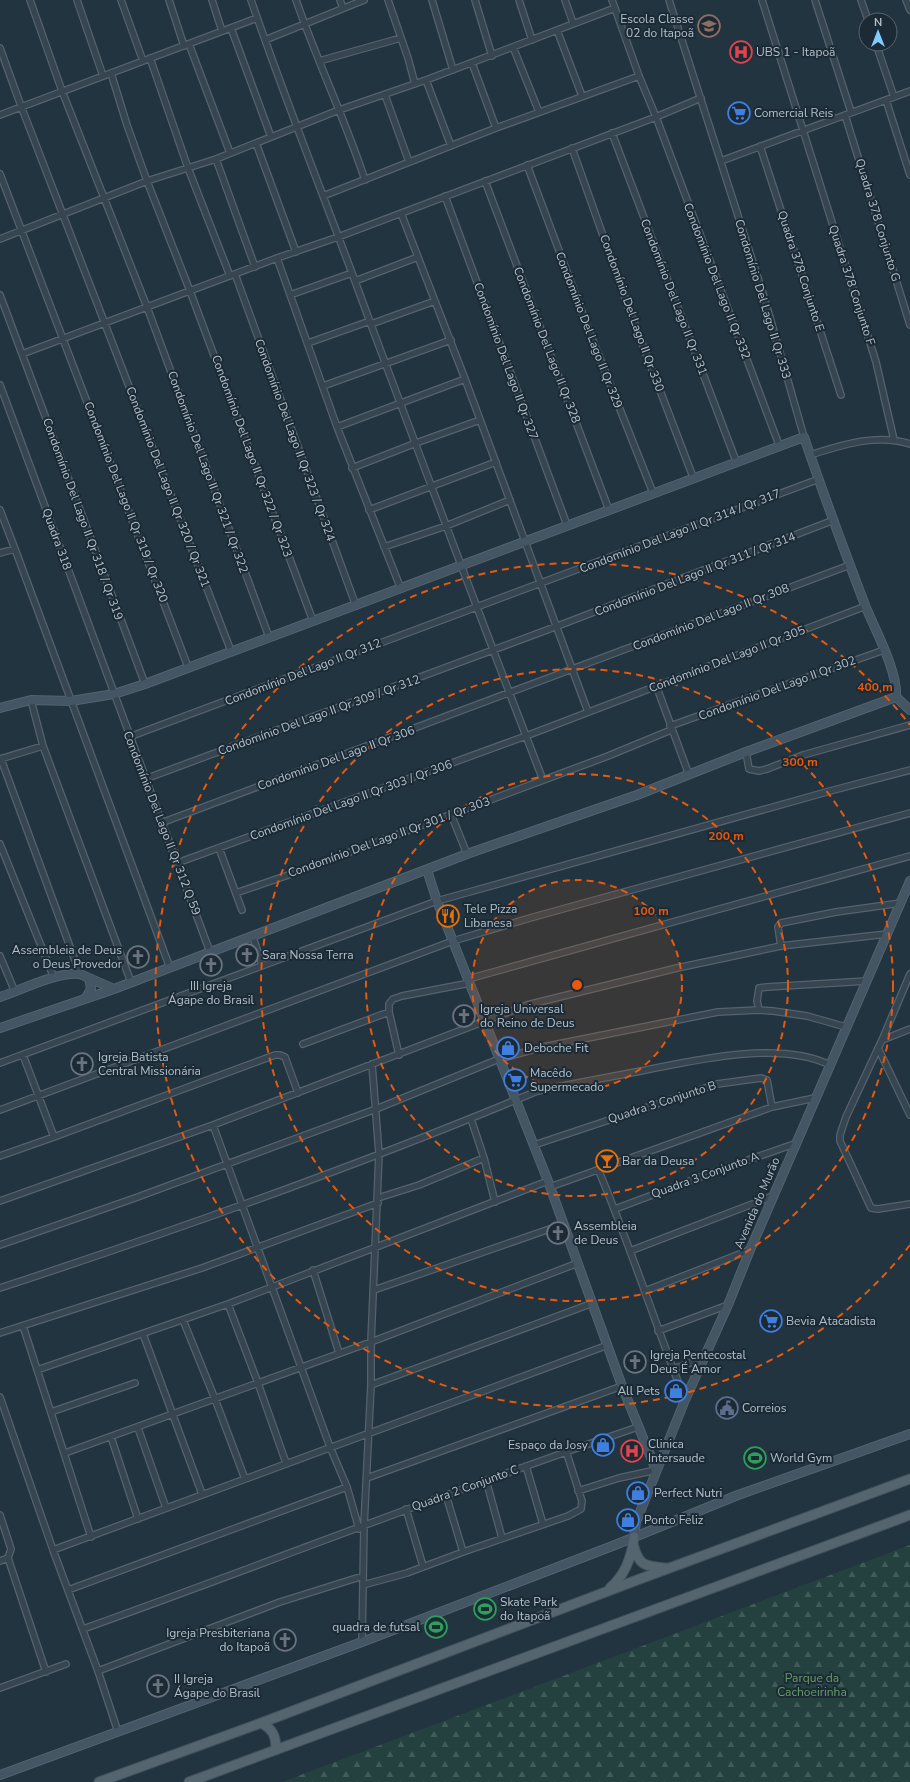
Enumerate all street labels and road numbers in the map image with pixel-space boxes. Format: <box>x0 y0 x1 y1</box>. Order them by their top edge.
street label: Quadra 378 Conjunto G <box>852 157 904 283</box>
street label: Condomínio Del Lago II Qr 332 <box>680 201 754 361</box>
street label: Quadra 378 Conjunto E <box>774 209 828 333</box>
street label: Condomínio Del Lago II Qr 331 <box>637 217 711 377</box>
street label: Condomínio Del Lago II Qr 333 <box>731 217 795 381</box>
street label: Quadra 378 Conjunto F <box>825 223 879 348</box>
street label: Condomínio Del Lago II Qr 330 <box>596 232 668 394</box>
street label: Condomínio Del Lago II Qr 329 <box>552 250 626 410</box>
street label: Condomínio Del Lago II Qr 328 <box>510 265 584 425</box>
street label: Condomínio Del Lago II Qr 327 <box>470 280 542 442</box>
street label: Condomínio Del Lago II Qr 323 / Qr 324 <box>251 337 339 543</box>
street label: Condomínio Del Lago II Qr 322 / Qr 323 <box>208 353 296 559</box>
street label: Condomínio Del Lago II Qr 321 / Qr 322 <box>164 369 252 575</box>
street label: Condomínio Del Lago II Qr 320 / Qr 321 <box>122 384 214 590</box>
street label: Condomínio Del Lago II Qr 319 / Qr 320 <box>80 399 172 605</box>
street label: Condomínio Del Lago II Qr 318 / Qr 319 <box>39 416 127 622</box>
street label: Condomínio Del Lago II Qr 314 / Qr 317 <box>577 485 783 577</box>
street label: Quadra 318 <box>38 506 76 572</box>
street label: Condomínio Del Lago II Qr 311 / Qr 314 <box>592 528 798 620</box>
street label: Condomínio Del Lago II Qr 308 <box>631 580 791 654</box>
street label: Condomínio Del Lago II Qr 305 <box>647 622 807 696</box>
street label: Condomínio Del Lago II Qr 312 <box>223 635 383 709</box>
street label: Condomínio Del Lago II Qr 302 <box>696 652 858 724</box>
street label: Condomínio Del Lago II Qr 309 / Qr 312 <box>216 671 422 759</box>
street label: Condomínio Del Lago II Qr 306 <box>255 722 417 794</box>
street label: Condomínio Del Lago II Qr 312 Q 59 <box>119 729 205 917</box>
street label: Condomínio Del Lago II Qr 303 / Qr 306 <box>248 756 454 844</box>
street label: Condomínio Del Lago II Qr 301 / Qr 303 <box>286 793 492 881</box>
street label: Quadra 3 Conjunto B <box>606 1077 718 1127</box>
street label: Quadra 3 Conjunto A <box>649 1148 761 1202</box>
street label: Avenida do Murão <box>730 1154 784 1251</box>
street label: Quadra 2 Conjunto C <box>409 1461 521 1515</box>

